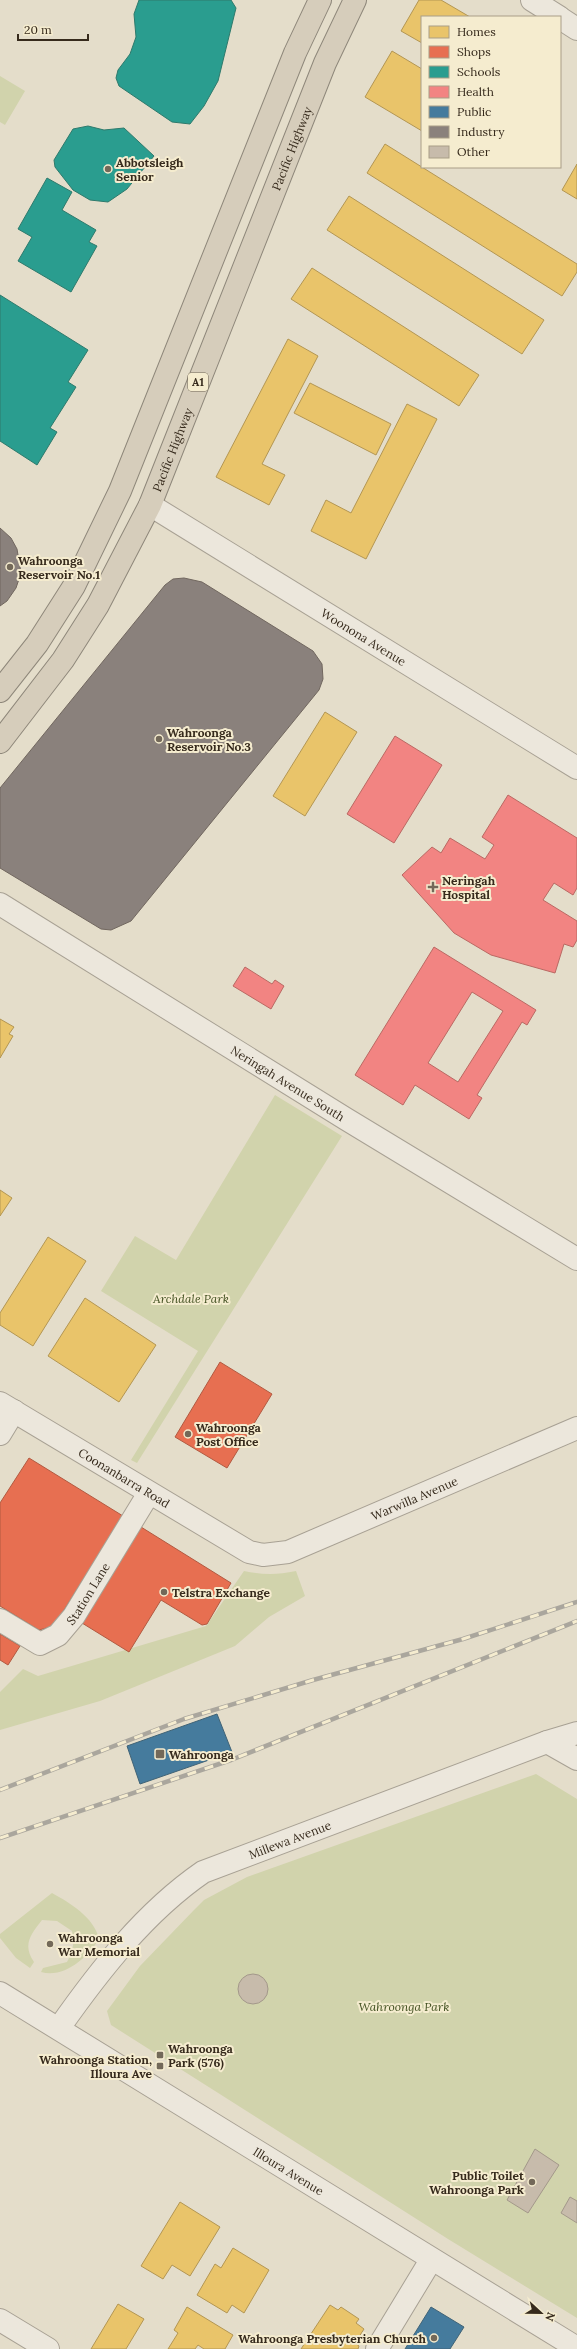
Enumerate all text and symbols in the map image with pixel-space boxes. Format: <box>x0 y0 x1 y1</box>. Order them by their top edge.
scale bar <box>18 16 88 42</box>
legend <box>421 16 561 168</box>
text: 20 m <box>24 22 52 37</box>
text: Homes <box>457 24 496 39</box>
text: Shops <box>457 44 491 59</box>
text: Schools <box>457 64 501 79</box>
text: Health <box>457 84 494 99</box>
street label: Pacific Highway <box>268 104 315 192</box>
text: Public <box>457 104 491 119</box>
text: Industry <box>457 124 505 139</box>
text: Other <box>457 144 491 159</box>
place label: Abbotsleigh Senior <box>116 155 184 184</box>
marker: Abbotsleigh Senior <box>103 164 113 174</box>
road number: A1 <box>188 373 208 391</box>
street label: Pacific Highway <box>149 405 196 494</box>
place label: Wahroonga Reservoir No.1 <box>18 553 100 582</box>
marker: Wahroonga Reservoir No.1 <box>5 562 15 572</box>
street label: Woonona Avenue <box>318 605 409 669</box>
place label: Wahroonga Reservoir No.3 <box>167 725 251 754</box>
marker: Wahroonga Reservoir No.3 <box>154 734 164 744</box>
place label: Neringah Hospital <box>442 873 496 902</box>
marker: Neringah Hospital <box>427 881 439 893</box>
street label: Neringah Avenue South <box>228 1042 348 1124</box>
park label: Archdale Park <box>152 1291 229 1306</box>
place label: Wahroonga Post Office <box>196 1420 262 1449</box>
marker: Wahroonga Post Office <box>183 1429 193 1439</box>
street label: Coonanbarra Road <box>76 1444 173 1511</box>
street label: Warwilla Avenue <box>369 1473 460 1523</box>
street label: Station Lane <box>63 1559 113 1628</box>
place label: Telstra Exchange <box>172 1585 270 1600</box>
marker: Telstra Exchange <box>159 1587 169 1597</box>
place label: Wahroonga <box>169 1747 235 1762</box>
marker: Wahroonga <box>154 1748 166 1760</box>
street label: Millewa Avenue <box>246 1817 333 1862</box>
place label: Wahroonga War Memorial <box>58 1930 140 1959</box>
marker: Wahroonga War Memorial <box>45 1939 55 1949</box>
park label: Wahroonga Park <box>359 1999 449 2014</box>
place label: Wahroonga Park (576) <box>168 2041 234 2071</box>
marker: Wahroonga Park (576) <box>155 2050 165 2060</box>
place label: Wahroonga Station, Illoura Ave <box>39 2052 153 2081</box>
marker: Wahroonga Station, Illoura Ave <box>155 2061 165 2071</box>
street label: Illoura Avenue <box>251 2143 327 2198</box>
place label: Public Toilet Wahroonga Park <box>429 2168 525 2197</box>
marker: Public Toilet Wahroonga Park <box>527 2177 537 2187</box>
north arrow <box>521 2293 561 2333</box>
text: N <box>542 2310 558 2324</box>
place label: Wahroonga Presbyterian Church <box>238 2331 427 2346</box>
marker: Wahroonga Presbyterian Church <box>429 2333 439 2343</box>

